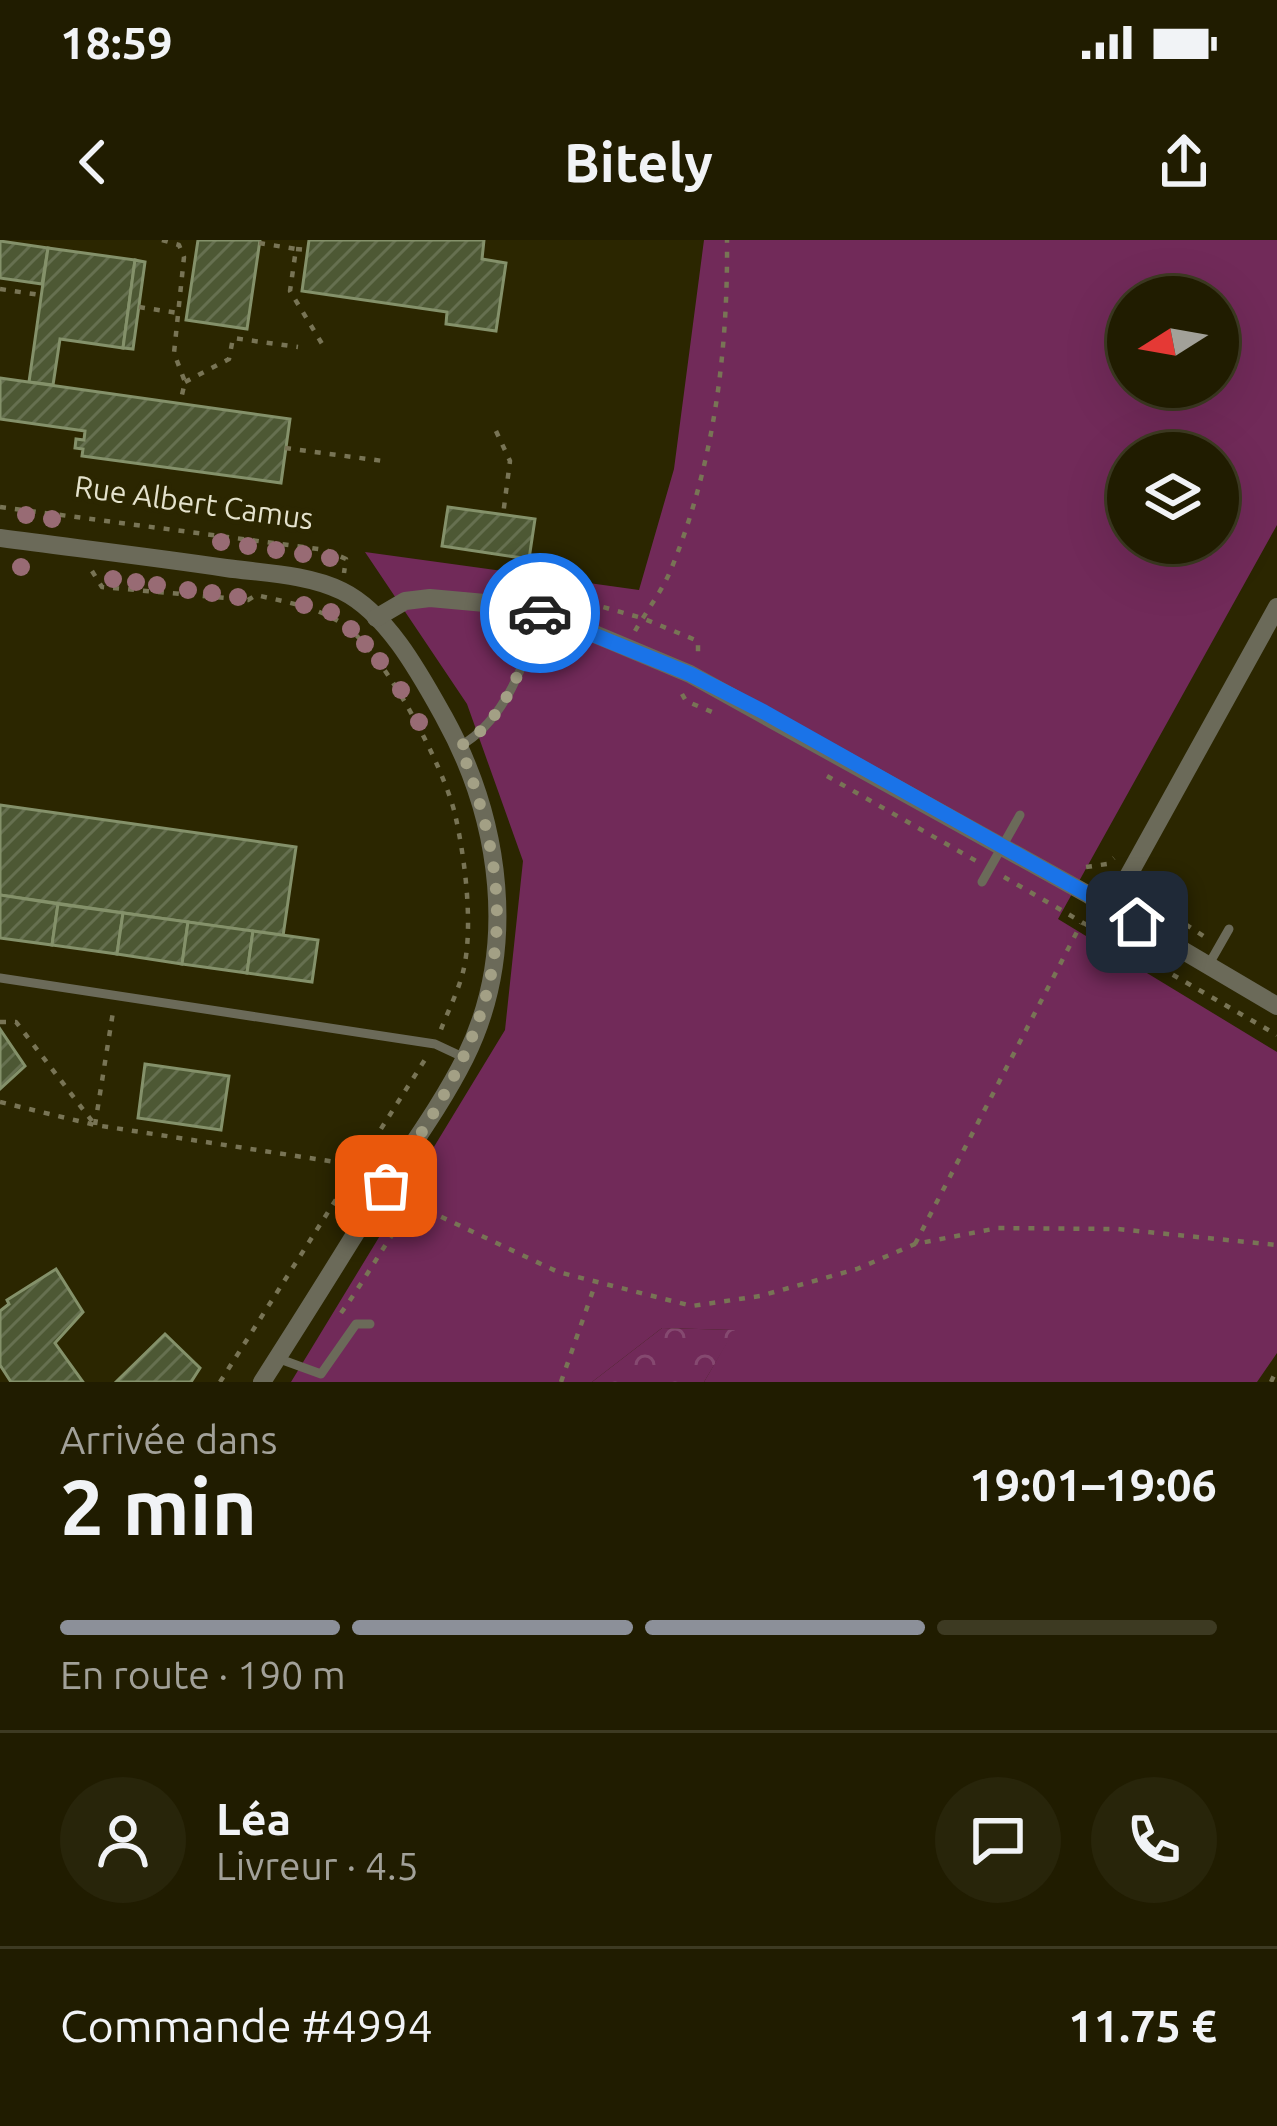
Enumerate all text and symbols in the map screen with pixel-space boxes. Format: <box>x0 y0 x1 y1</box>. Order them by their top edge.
text: 18:59 <box>60 17 173 68</box>
icon: back <box>60 129 126 195</box>
icon: share <box>1151 129 1217 195</box>
text: Bitely <box>564 132 713 192</box>
north arrow <box>1107 276 1239 408</box>
map controls <box>1107 276 1239 564</box>
button: layers <box>1107 432 1239 564</box>
street label: Rue Albert Camus <box>72 468 316 536</box>
courier <box>480 553 600 673</box>
icon: car <box>507 580 573 646</box>
pin <box>1086 871 1188 973</box>
icon: home <box>1104 889 1170 955</box>
pin <box>335 1135 437 1237</box>
icon: bag <box>353 1153 419 1219</box>
text: Arrivée dans <box>60 1418 277 1461</box>
text: 19:01–19:06 <box>969 1459 1217 1510</box>
text: 2 min <box>60 1462 257 1550</box>
text: En route · 190 m <box>60 1653 346 1696</box>
button: person <box>60 1777 186 1903</box>
button: chat <box>935 1777 1061 1903</box>
button: phone <box>1091 1777 1217 1903</box>
text: Léa <box>216 1793 291 1844</box>
text: Livreur · 4.5 <box>216 1844 419 1887</box>
text: Commande #4994 <box>60 2000 433 2051</box>
text: 11.75 € <box>1068 2000 1217 2051</box>

